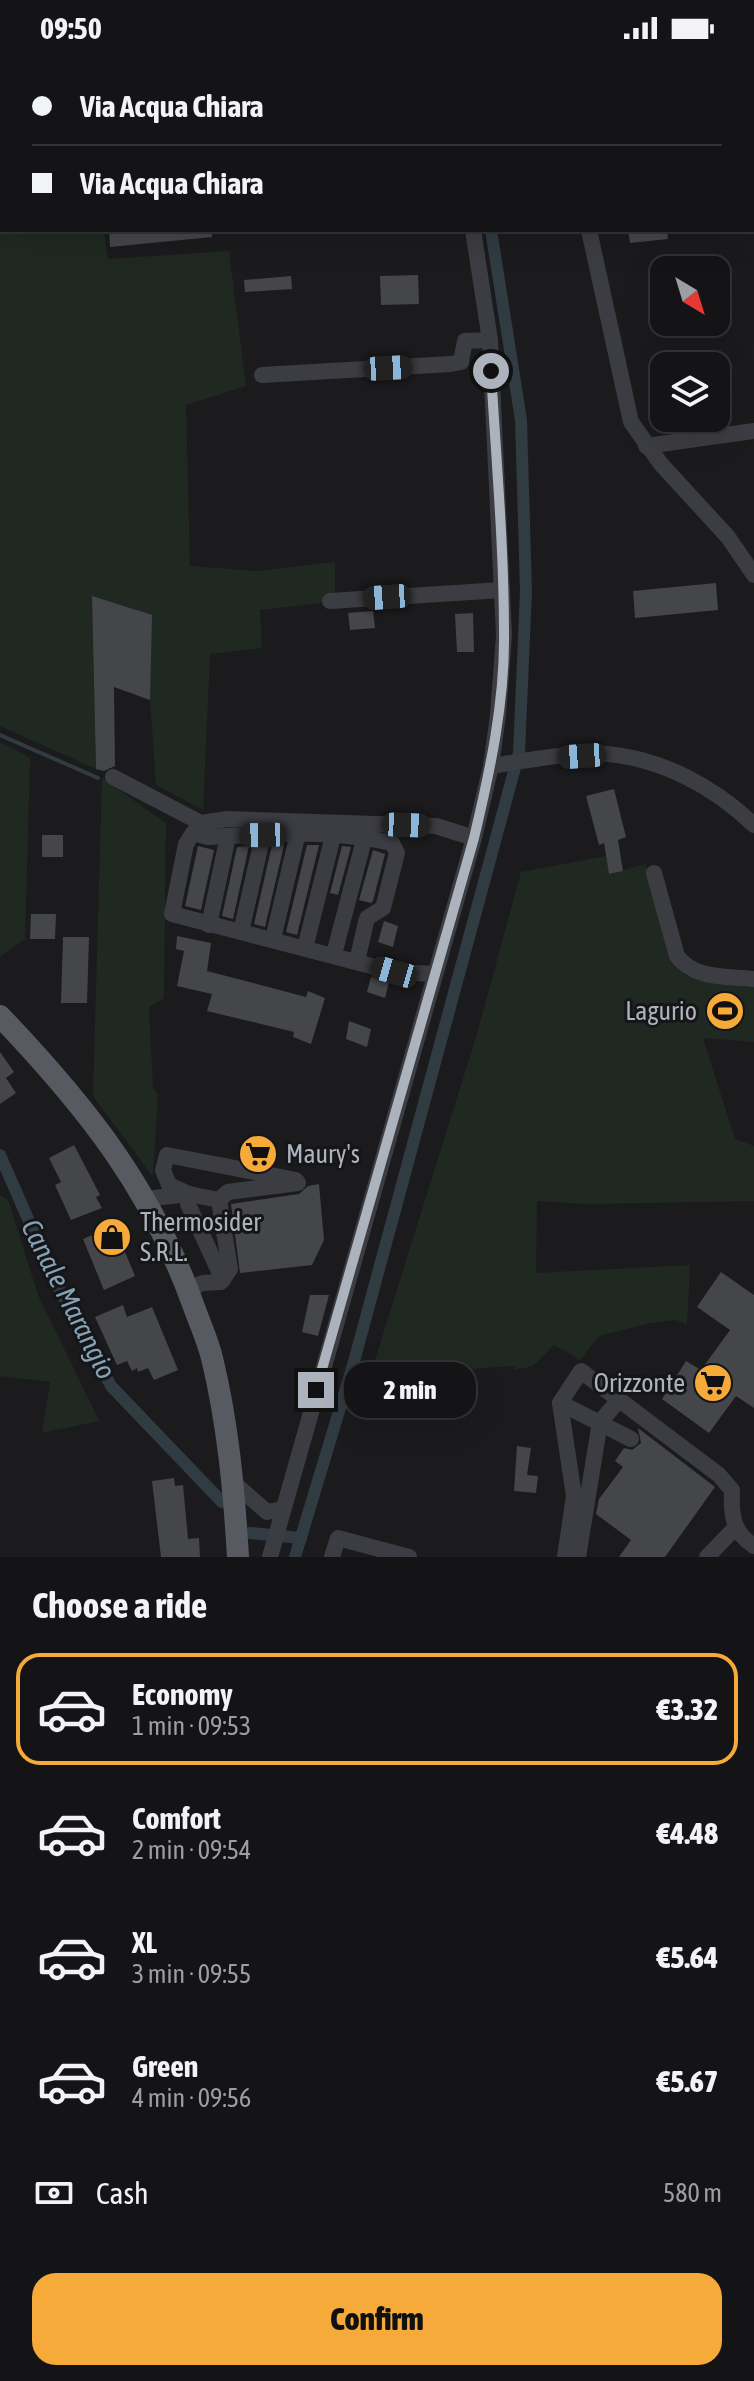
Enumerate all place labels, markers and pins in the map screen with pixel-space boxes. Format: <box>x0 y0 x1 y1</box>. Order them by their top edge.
sports icon: Lagurio <box>704 990 746 1032</box>
place label: Lagurio <box>625 996 697 1026</box>
supermarket icon: Maury's <box>237 1133 279 1175</box>
place label: Maury's <box>286 1139 360 1169</box>
place label: Thermosider S.R.L. <box>140 1207 261 1267</box>
shop icon: Thermosider S.R.L. <box>91 1216 133 1258</box>
supermarket icon: Orizzonte <box>692 1362 734 1404</box>
place label: Orizzonte <box>594 1368 685 1398</box>

